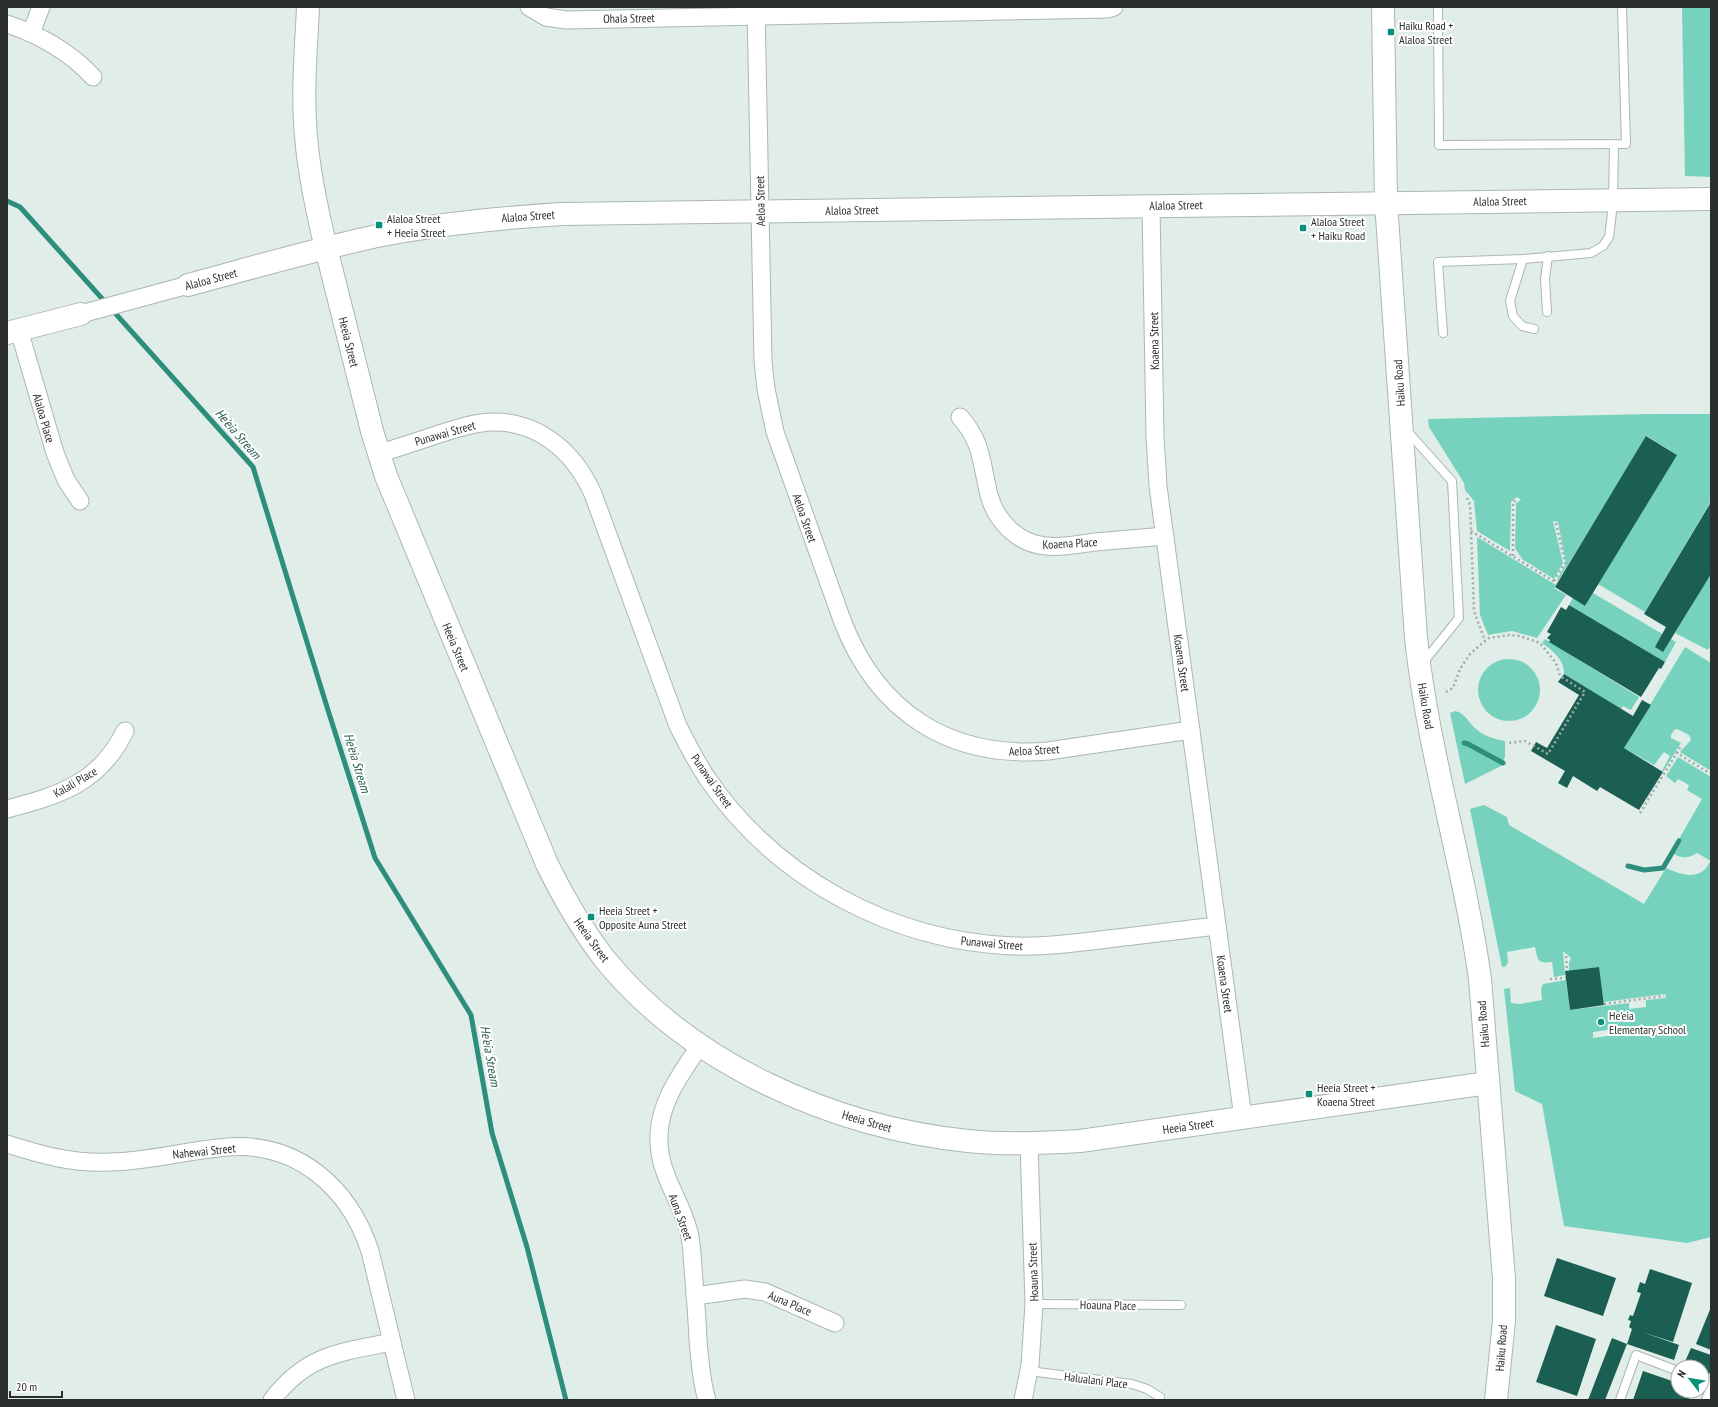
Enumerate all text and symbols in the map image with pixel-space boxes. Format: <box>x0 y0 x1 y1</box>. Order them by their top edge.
street label: Ohala Street <box>603 10 656 26</box>
place label: Haiku Road + Alaloa Street <box>1399 18 1453 47</box>
marker: Haiku Road + Alaloa Street <box>1386 27 1396 37</box>
street label: Aeloa Street <box>752 175 768 226</box>
street label: Alaloa Street <box>1473 193 1528 209</box>
street label: Alaloa Street <box>1149 197 1204 213</box>
street label: Alaloa Street <box>825 202 880 218</box>
street label: Alaloa Street <box>501 207 556 225</box>
place label: Alaloa Street + Heeia Street <box>387 211 446 240</box>
place label: Alaloa Street + Haiku Road <box>1311 214 1365 243</box>
marker: Alaloa Street + Heeia Street <box>374 220 384 230</box>
marker: Alaloa Street + Haiku Road <box>1298 223 1308 233</box>
street label: Alaloa Street <box>183 265 239 293</box>
street label: Koaena Street <box>1146 311 1162 370</box>
street label: Heeia Street <box>336 315 363 369</box>
street label: Haiku Road <box>1390 359 1408 407</box>
street label: Alaloa Place <box>30 392 58 444</box>
water label: He'eia Stream <box>211 405 266 464</box>
street label: Punawai Street <box>413 417 478 449</box>
street label: Aeloa Street <box>790 492 821 545</box>
street label: Koaena Place <box>1042 534 1098 552</box>
street label: Heeia Street <box>439 621 473 674</box>
street label: Koaena Street <box>1171 633 1194 693</box>
street label: Haiku Road <box>1415 682 1437 730</box>
water label: He'eia Stream <box>340 731 375 796</box>
street label: Aeloa Street <box>1008 741 1060 759</box>
street label: Punawai Street <box>688 751 736 811</box>
street label: Kalali Place <box>50 763 100 801</box>
place label: Heeia Street + Opposite Auna Street <box>599 903 687 932</box>
marker: Heeia Street + Opposite Auna Street <box>586 912 596 922</box>
street label: Heeia Street <box>571 915 613 966</box>
street label: Punawai Street <box>960 933 1024 953</box>
street label: Koaena Street <box>1214 954 1237 1014</box>
street label: Haiku Road <box>1473 1000 1493 1048</box>
place label: He'eia Elementary School <box>1609 1008 1686 1037</box>
marker: He'eia Elementary School <box>1596 1017 1606 1027</box>
water label: He'eia Stream <box>476 1024 504 1089</box>
place label: Heeia Street + Koaena Street <box>1317 1080 1376 1109</box>
marker: Heeia Street + Koaena Street <box>1304 1089 1314 1099</box>
street label: Heeia Street <box>840 1107 894 1135</box>
street label: Heeia Street <box>1162 1115 1215 1137</box>
street label: Nahewai Street <box>172 1140 237 1162</box>
street label: Auna Street <box>666 1192 697 1243</box>
street label: Hoauna Street <box>1024 1242 1042 1302</box>
street label: Auna Place <box>766 1287 814 1319</box>
street label: Hoauna Place <box>1080 1297 1136 1313</box>
street label: Haiku Road <box>1492 1324 1510 1372</box>
north arrow <box>1670 1359 1710 1399</box>
text: N <box>1674 1368 1689 1380</box>
street label: Halualani Place <box>1063 1369 1129 1391</box>
scale bar <box>10 1373 62 1399</box>
text: 20 m <box>16 1379 37 1394</box>

